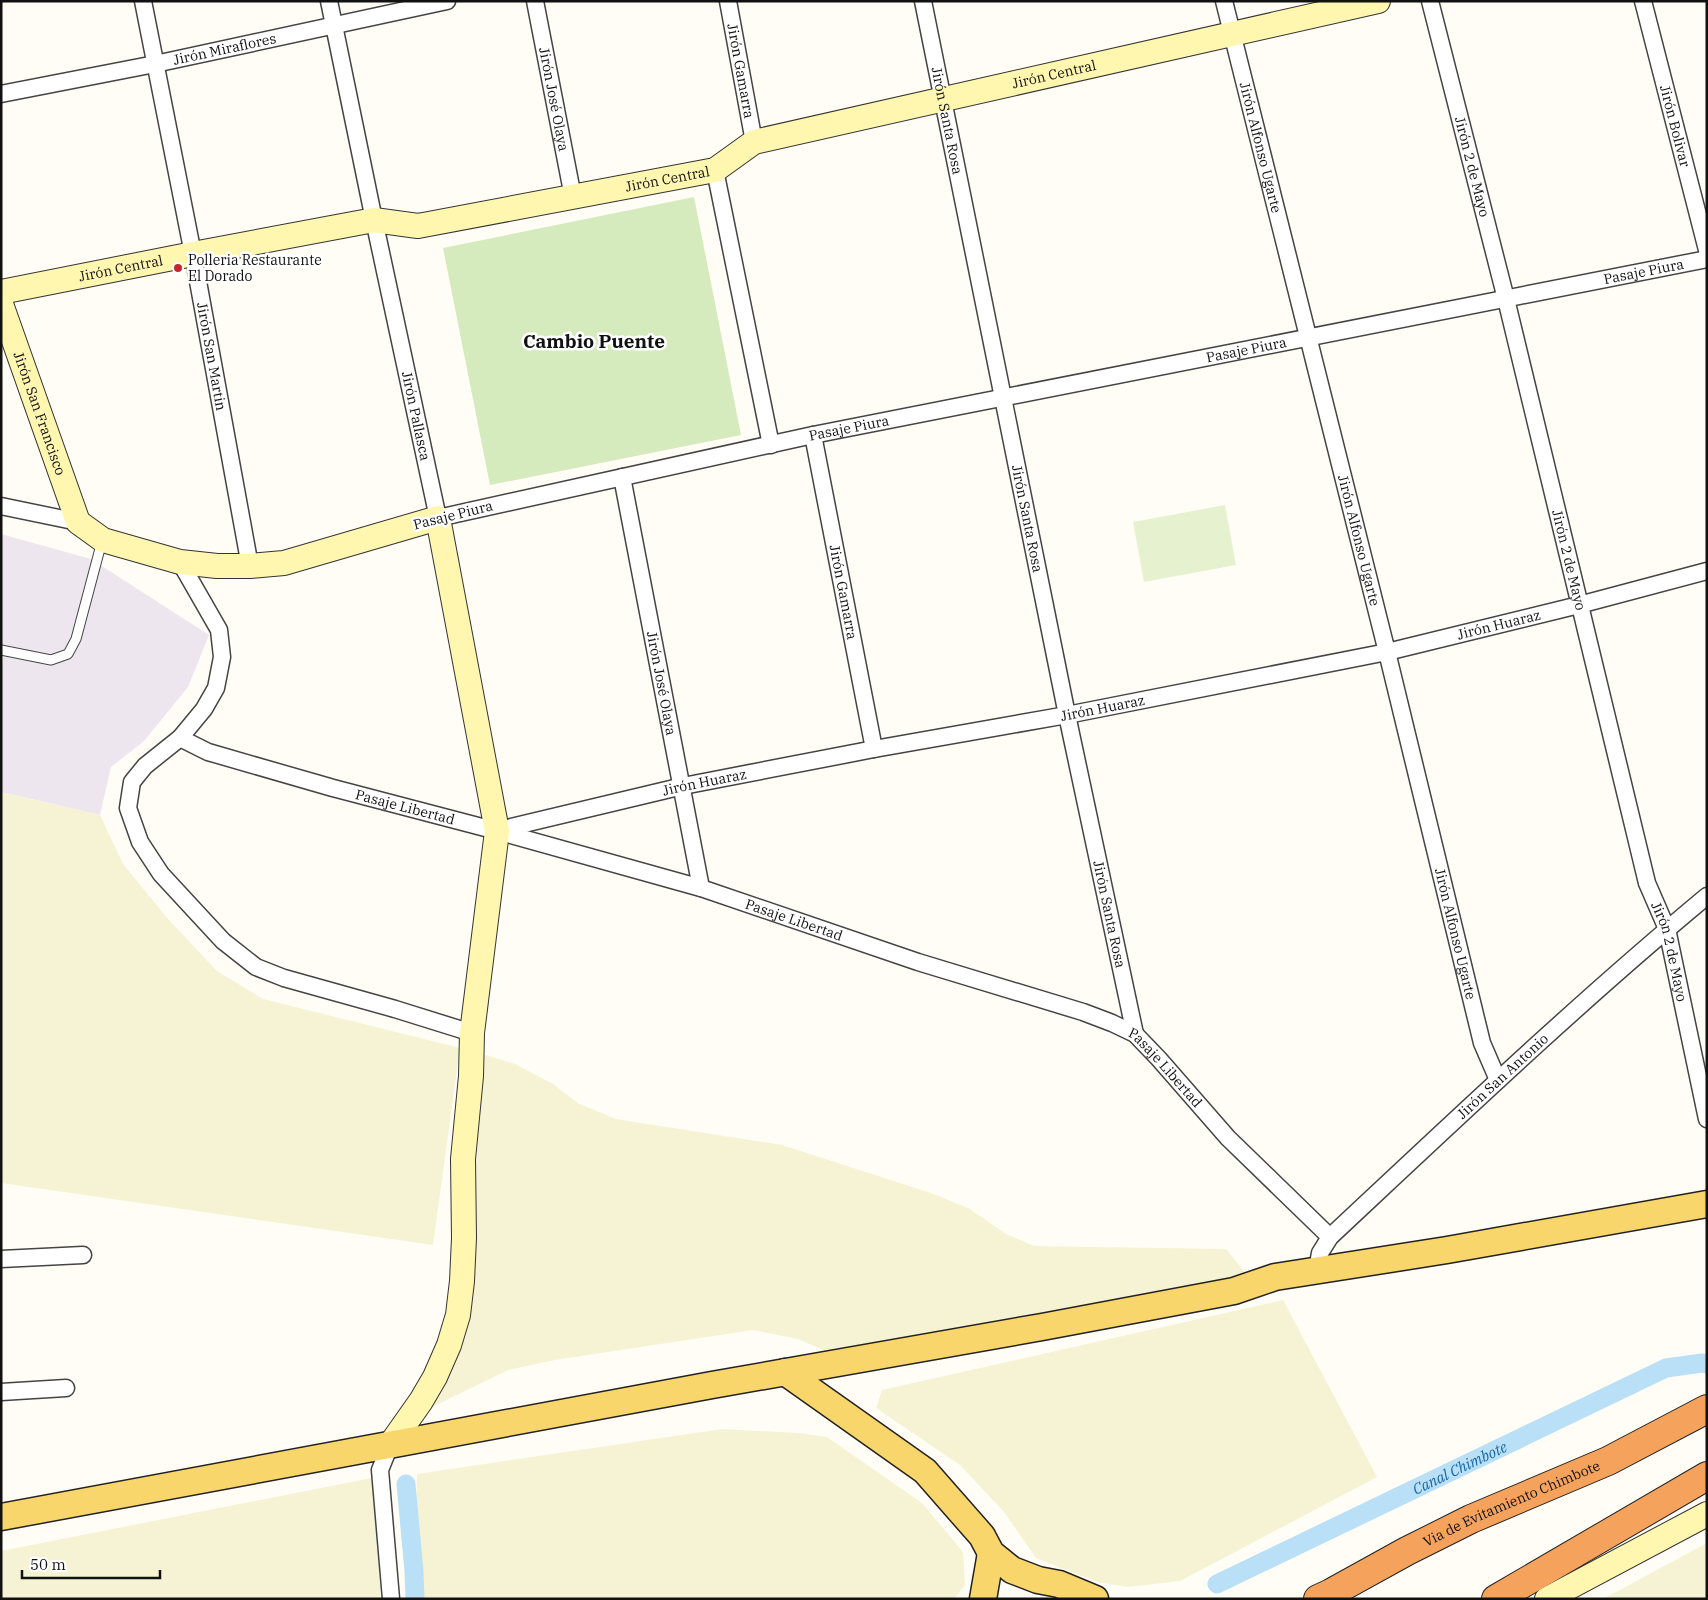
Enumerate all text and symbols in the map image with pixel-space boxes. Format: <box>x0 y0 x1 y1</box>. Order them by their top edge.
street label: Jirón Gamarra <box>723 22 759 120</box>
street label: Jirón Miraflores <box>171 29 278 69</box>
street label: Jirón José Olaya <box>535 46 573 153</box>
street label: Jirón Central <box>1010 56 1098 92</box>
street label: Jirón Santa Rosa <box>927 65 967 176</box>
street label: Jirón Alfonso Ugarte <box>1236 80 1286 215</box>
street label: Jirón Bolivar <box>1656 83 1695 170</box>
street label: Jirón 2 de Mayo <box>1451 115 1494 219</box>
street label: Jirón Central <box>624 162 711 196</box>
street label: Jirón Central <box>77 251 164 285</box>
place label: Polleria Restaurante El Dorado <box>188 251 322 285</box>
street label: Pasaje Piura <box>1602 255 1686 288</box>
marker: Polleria Restaurante El Dorado <box>172 262 184 274</box>
street label: Jirón San Martin <box>193 301 230 412</box>
district label: Cambio Puente <box>523 329 665 353</box>
street label: Pasaje Piura <box>1205 333 1288 366</box>
street label: Jirón San Francisco <box>10 349 70 478</box>
street label: Jirón Pallasca <box>398 370 435 463</box>
street label: Pasaje Piura <box>807 411 891 445</box>
street label: Jirón Santa Rosa <box>1008 463 1047 574</box>
street label: Jirón Alfonso Ugarte <box>1334 473 1384 608</box>
street label: Pasaje Piura <box>411 496 495 534</box>
street label: Jirón 2 de Mayo <box>1548 508 1590 612</box>
street label: Jirón Gamarra <box>826 543 862 641</box>
street label: Jirón Huaraz <box>1455 606 1543 644</box>
street label: Jirón José Olaya <box>643 630 681 737</box>
street label: Jirón Huaraz <box>1059 691 1146 725</box>
street label: Jirón Huaraz <box>661 765 748 800</box>
street label: Pasaje Libertad <box>354 785 457 829</box>
street label: Jirón Santa Rosa <box>1089 859 1130 970</box>
street label: Jirón Alfonso Ugarte <box>1431 866 1480 1001</box>
street label: Pasaje Libertad <box>743 895 846 945</box>
street label: Jirón 2 de Mayo <box>1647 899 1691 1003</box>
street label: Pasaje Libertad <box>1126 1023 1206 1112</box>
street label: Jirón San Antonio <box>1453 1030 1552 1123</box>
water label: Canal Chimbote <box>1409 1436 1510 1498</box>
street label: Via de Evitamiento Chimbote <box>1420 1456 1603 1551</box>
scale bar <box>22 1548 160 1580</box>
text: 50 m <box>30 1555 66 1574</box>

